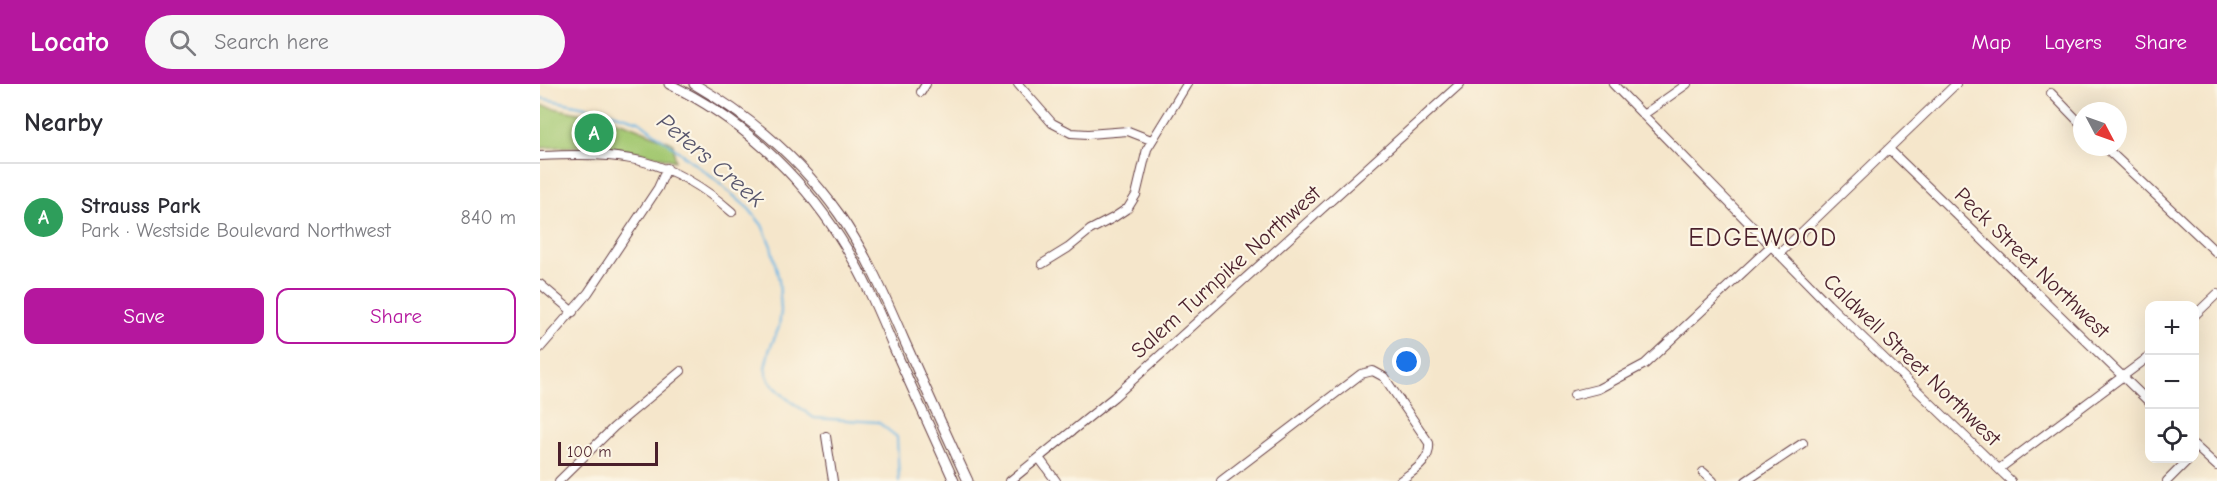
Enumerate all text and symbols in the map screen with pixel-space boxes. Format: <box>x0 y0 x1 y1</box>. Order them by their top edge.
search box <box>145 15 565 69</box>
text: Locato <box>30 26 109 58</box>
icon: search <box>166 26 199 59</box>
text: Search here <box>214 29 329 55</box>
text: Map <box>1972 30 2011 54</box>
text: Layers <box>2044 30 2102 54</box>
text: Share <box>2135 30 2187 54</box>
north arrow <box>2073 102 2127 156</box>
water label: Peters Creek <box>652 107 771 213</box>
text: Nearby <box>24 108 103 138</box>
pin: A <box>574 110 614 156</box>
street label: Salem Turnpike Northwest <box>1126 180 1327 364</box>
street label: Peck Street Northwest <box>1949 182 2115 344</box>
text: Strauss Park <box>81 193 200 219</box>
text: A <box>38 206 49 229</box>
text: 840 m <box>461 206 516 229</box>
text: Park · Westside Boulevard Northwest <box>81 219 391 242</box>
district label: EDGEWOOD <box>1688 223 1838 253</box>
street label: Caldwell Street Northwest <box>1818 268 2007 452</box>
button: Save <box>24 288 264 344</box>
button: Share <box>276 288 516 344</box>
map controls <box>2145 301 2199 463</box>
button: + <box>2145 301 2199 355</box>
your location <box>1392 347 1421 376</box>
button: − <box>2145 355 2199 409</box>
button: locate <box>2145 409 2199 463</box>
scale bar <box>558 439 658 466</box>
text: 100 m <box>567 443 611 461</box>

